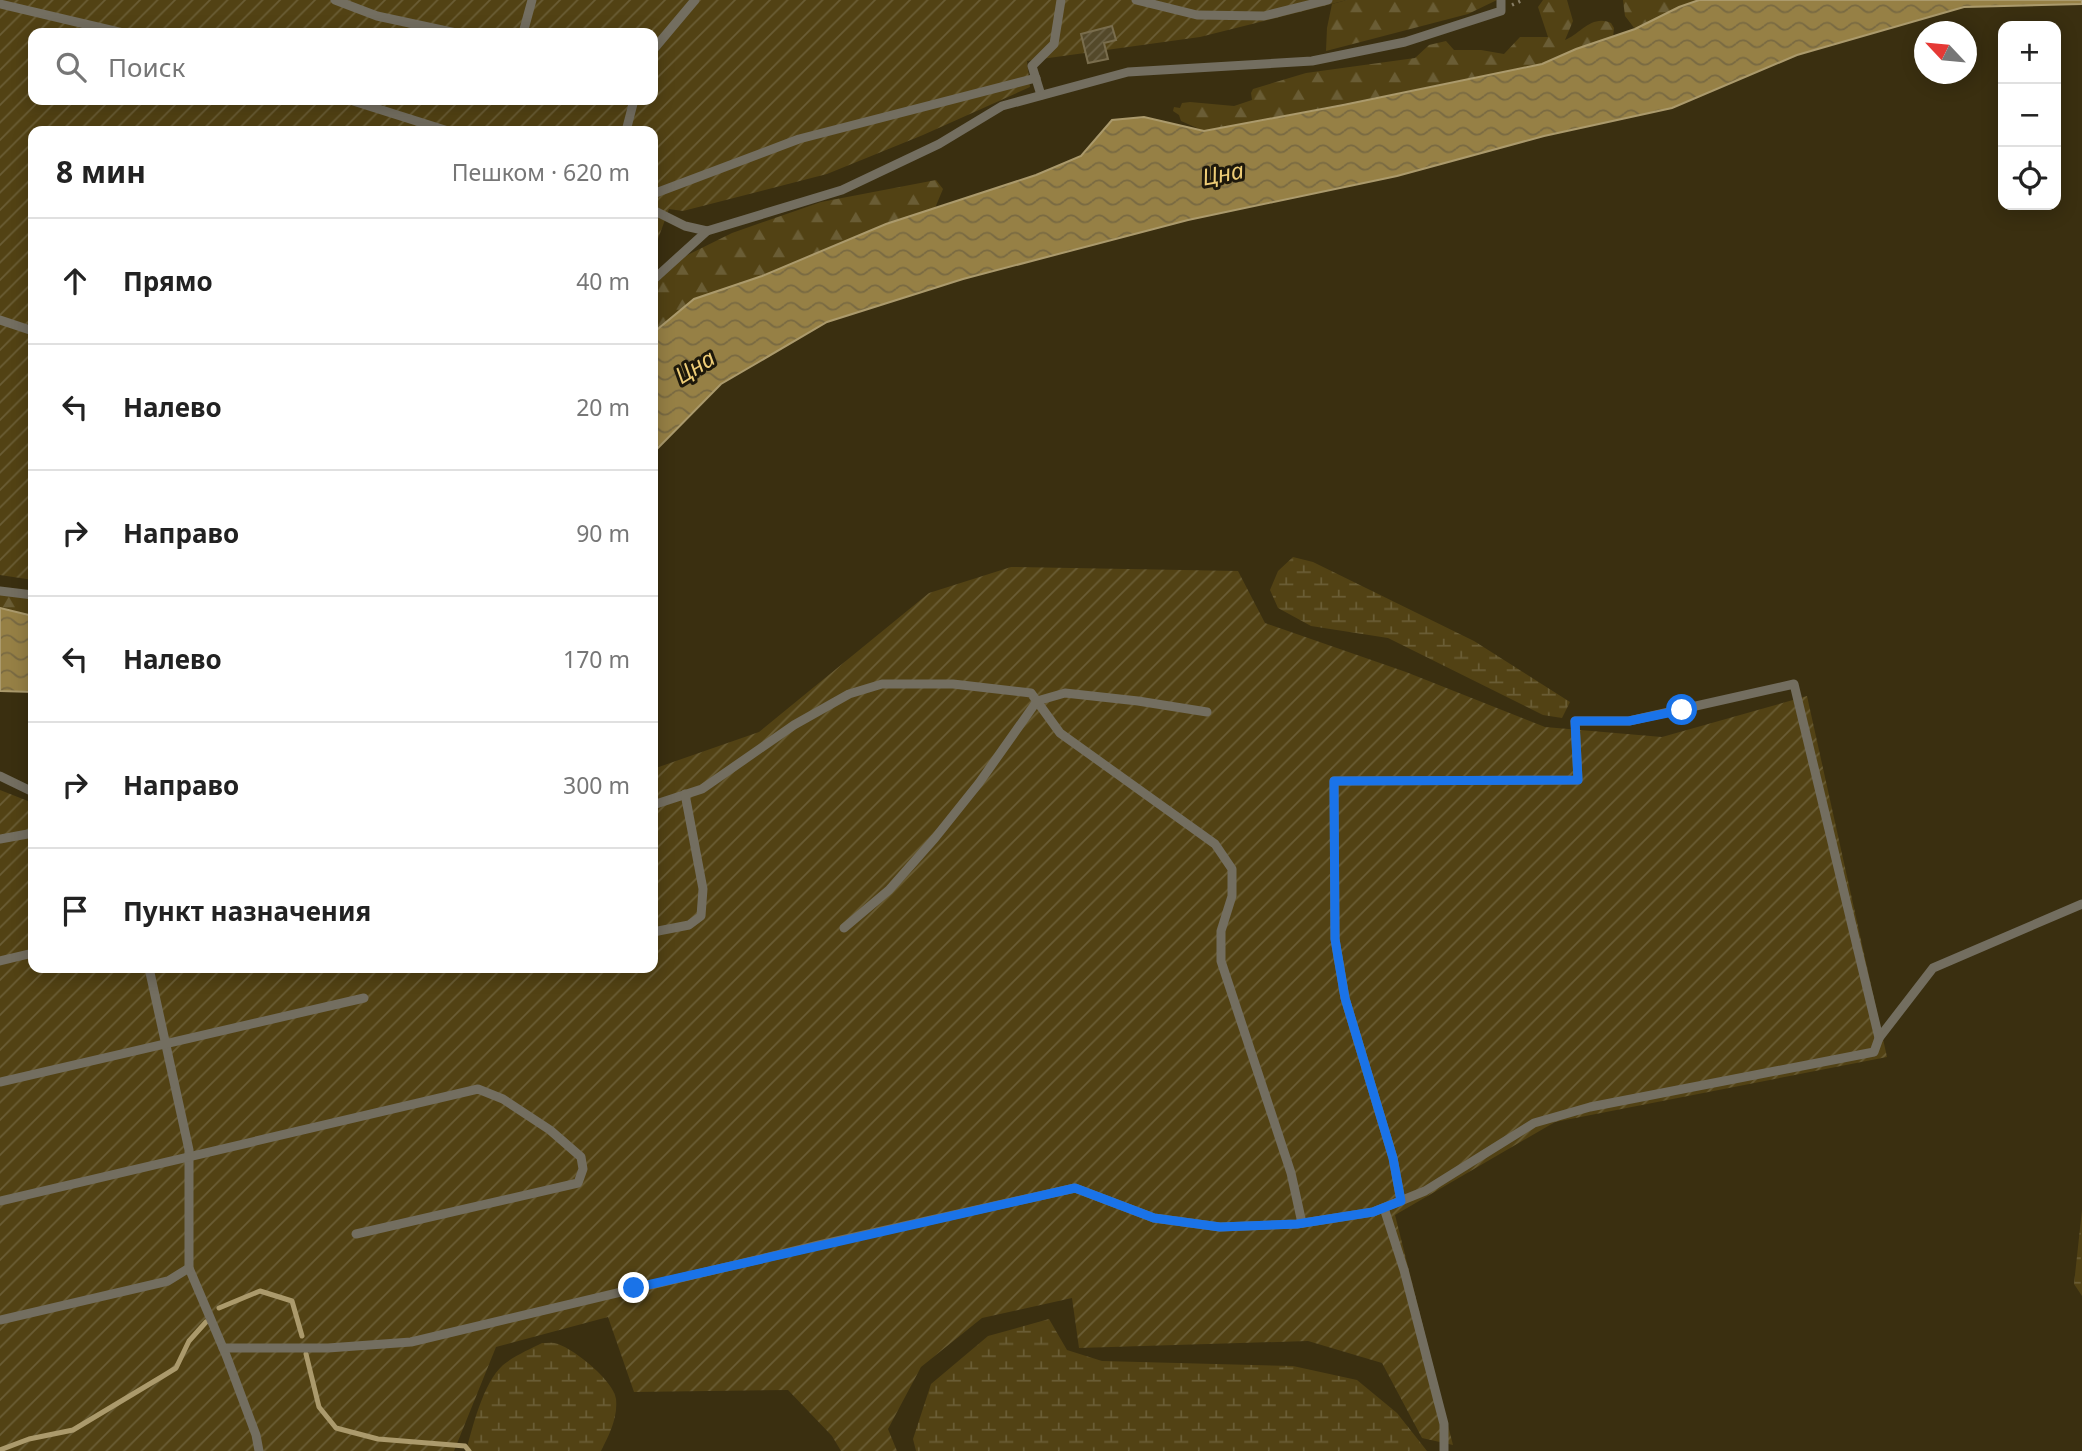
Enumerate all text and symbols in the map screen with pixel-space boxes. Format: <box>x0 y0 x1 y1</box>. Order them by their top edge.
north arrow <box>1914 21 1977 84</box>
map controls <box>1998 21 2061 210</box>
button: + <box>1998 21 2061 84</box>
search box <box>28 28 658 105</box>
icon: search <box>52 48 90 86</box>
text: Поиск <box>108 49 185 85</box>
button: − <box>1998 84 2061 147</box>
button: locate <box>1998 147 2061 210</box>
text: 8 мин <box>56 151 146 192</box>
water label: Цна <box>1199 153 1246 193</box>
text: Пешком · 620 m <box>452 156 630 188</box>
icon: ahead <box>56 262 94 300</box>
text: Прямо <box>123 263 213 299</box>
text: 40 m <box>576 265 630 297</box>
water label: Цна <box>668 342 721 391</box>
icon: left <box>56 388 94 426</box>
text: Налево <box>123 389 222 425</box>
text: 20 m <box>576 391 630 423</box>
icon: right <box>56 514 94 552</box>
text: Направо <box>123 515 239 551</box>
text: 90 m <box>576 517 630 549</box>
icon: left <box>56 640 94 678</box>
text: Налево <box>123 641 222 677</box>
text: 170 m <box>563 643 630 675</box>
route start <box>1666 694 1697 725</box>
icon: right <box>56 766 94 804</box>
text: Направо <box>123 767 239 803</box>
text: 300 m <box>563 769 630 801</box>
icon: arrive <box>56 892 94 930</box>
text: Пункт назначения <box>123 893 371 929</box>
route end <box>618 1272 649 1303</box>

